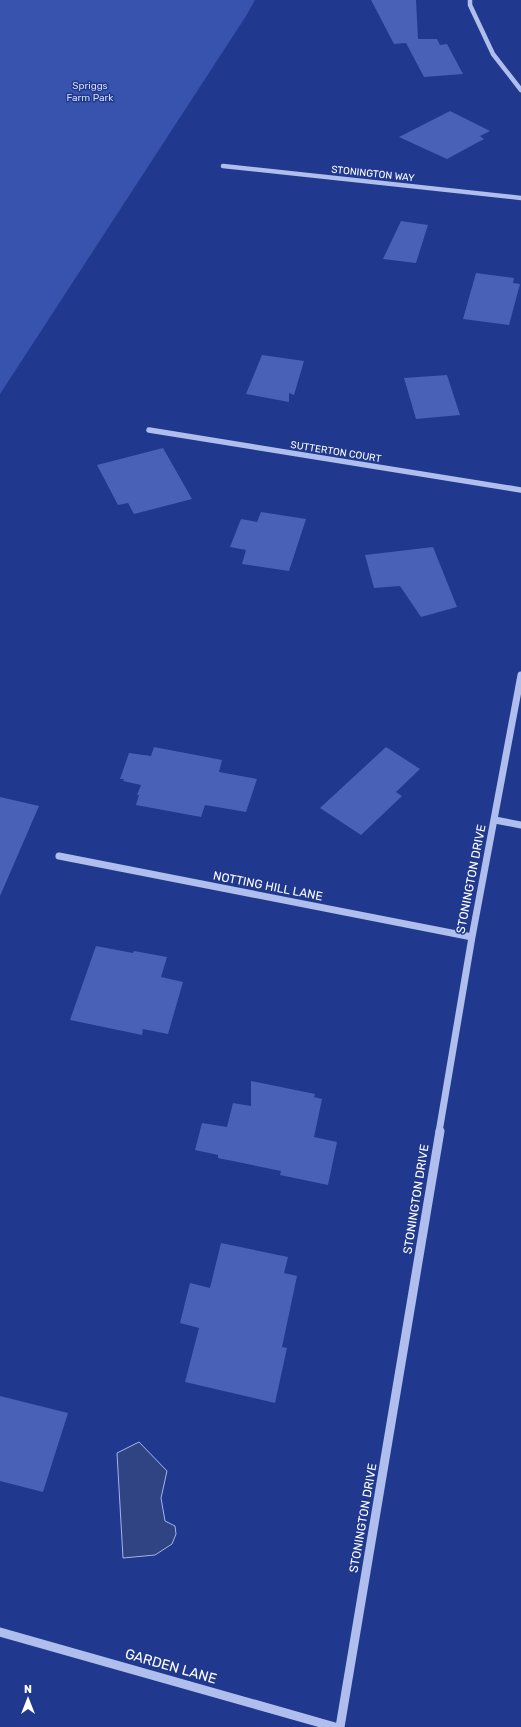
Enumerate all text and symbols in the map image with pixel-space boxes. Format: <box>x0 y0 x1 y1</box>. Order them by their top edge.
park label: Spriggs Farm Park <box>66 80 114 104</box>
street label: STONINGTON WAY <box>331 164 416 184</box>
street label: SUTTERTON COURT <box>290 439 382 465</box>
street label: STONINGTON DRIVE <box>454 823 488 935</box>
street label: NOTTING HILL LANE <box>212 869 324 903</box>
street label: STONINGTON DRIVE <box>400 1143 432 1255</box>
street label: STONINGTON DRIVE <box>346 1462 380 1574</box>
street label: GARDEN LANE <box>123 1645 219 1688</box>
north arrow <box>8 1679 48 1719</box>
text: N <box>24 1683 32 1696</box>

